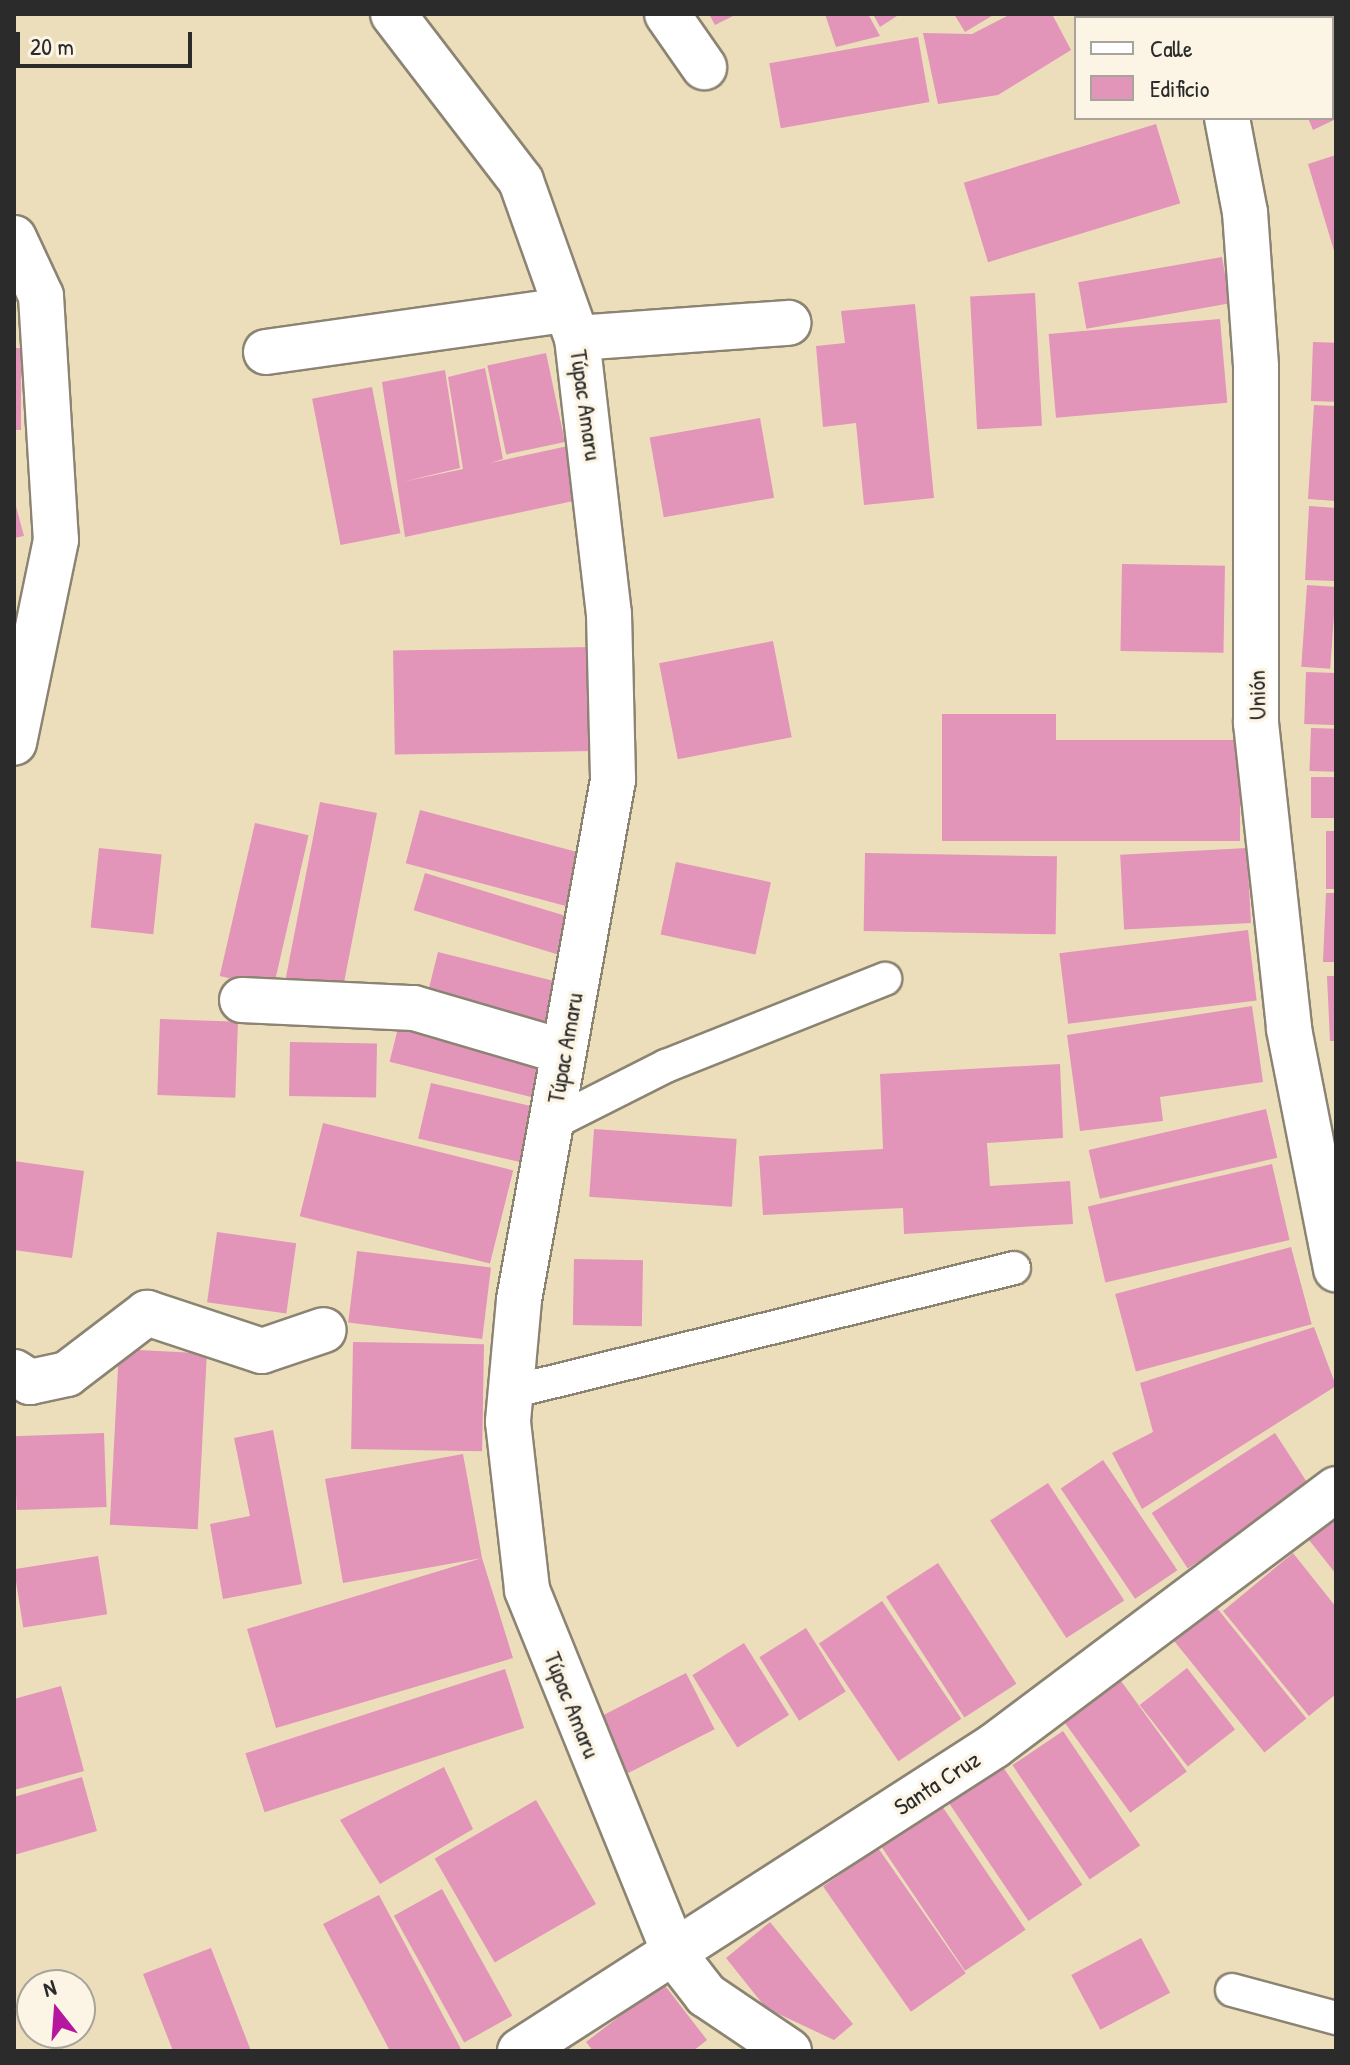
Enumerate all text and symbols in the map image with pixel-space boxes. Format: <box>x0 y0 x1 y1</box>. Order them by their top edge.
scale bar <box>20 16 196 66</box>
legend <box>1074 16 1334 120</box>
text: 20 m <box>30 30 74 62</box>
text: Calle <box>1150 32 1192 64</box>
text: Edificio <box>1150 72 1209 104</box>
street label: Túpac Amaru <box>564 348 608 462</box>
street label: Unión <box>1242 670 1272 720</box>
street label: Túpac Amaru <box>541 991 589 1105</box>
street label: Túpac Amaru <box>538 1648 606 1762</box>
street label: Santa Cruz <box>889 1745 985 1821</box>
north arrow <box>16 1969 96 2049</box>
text: N <box>40 1972 60 2004</box>

